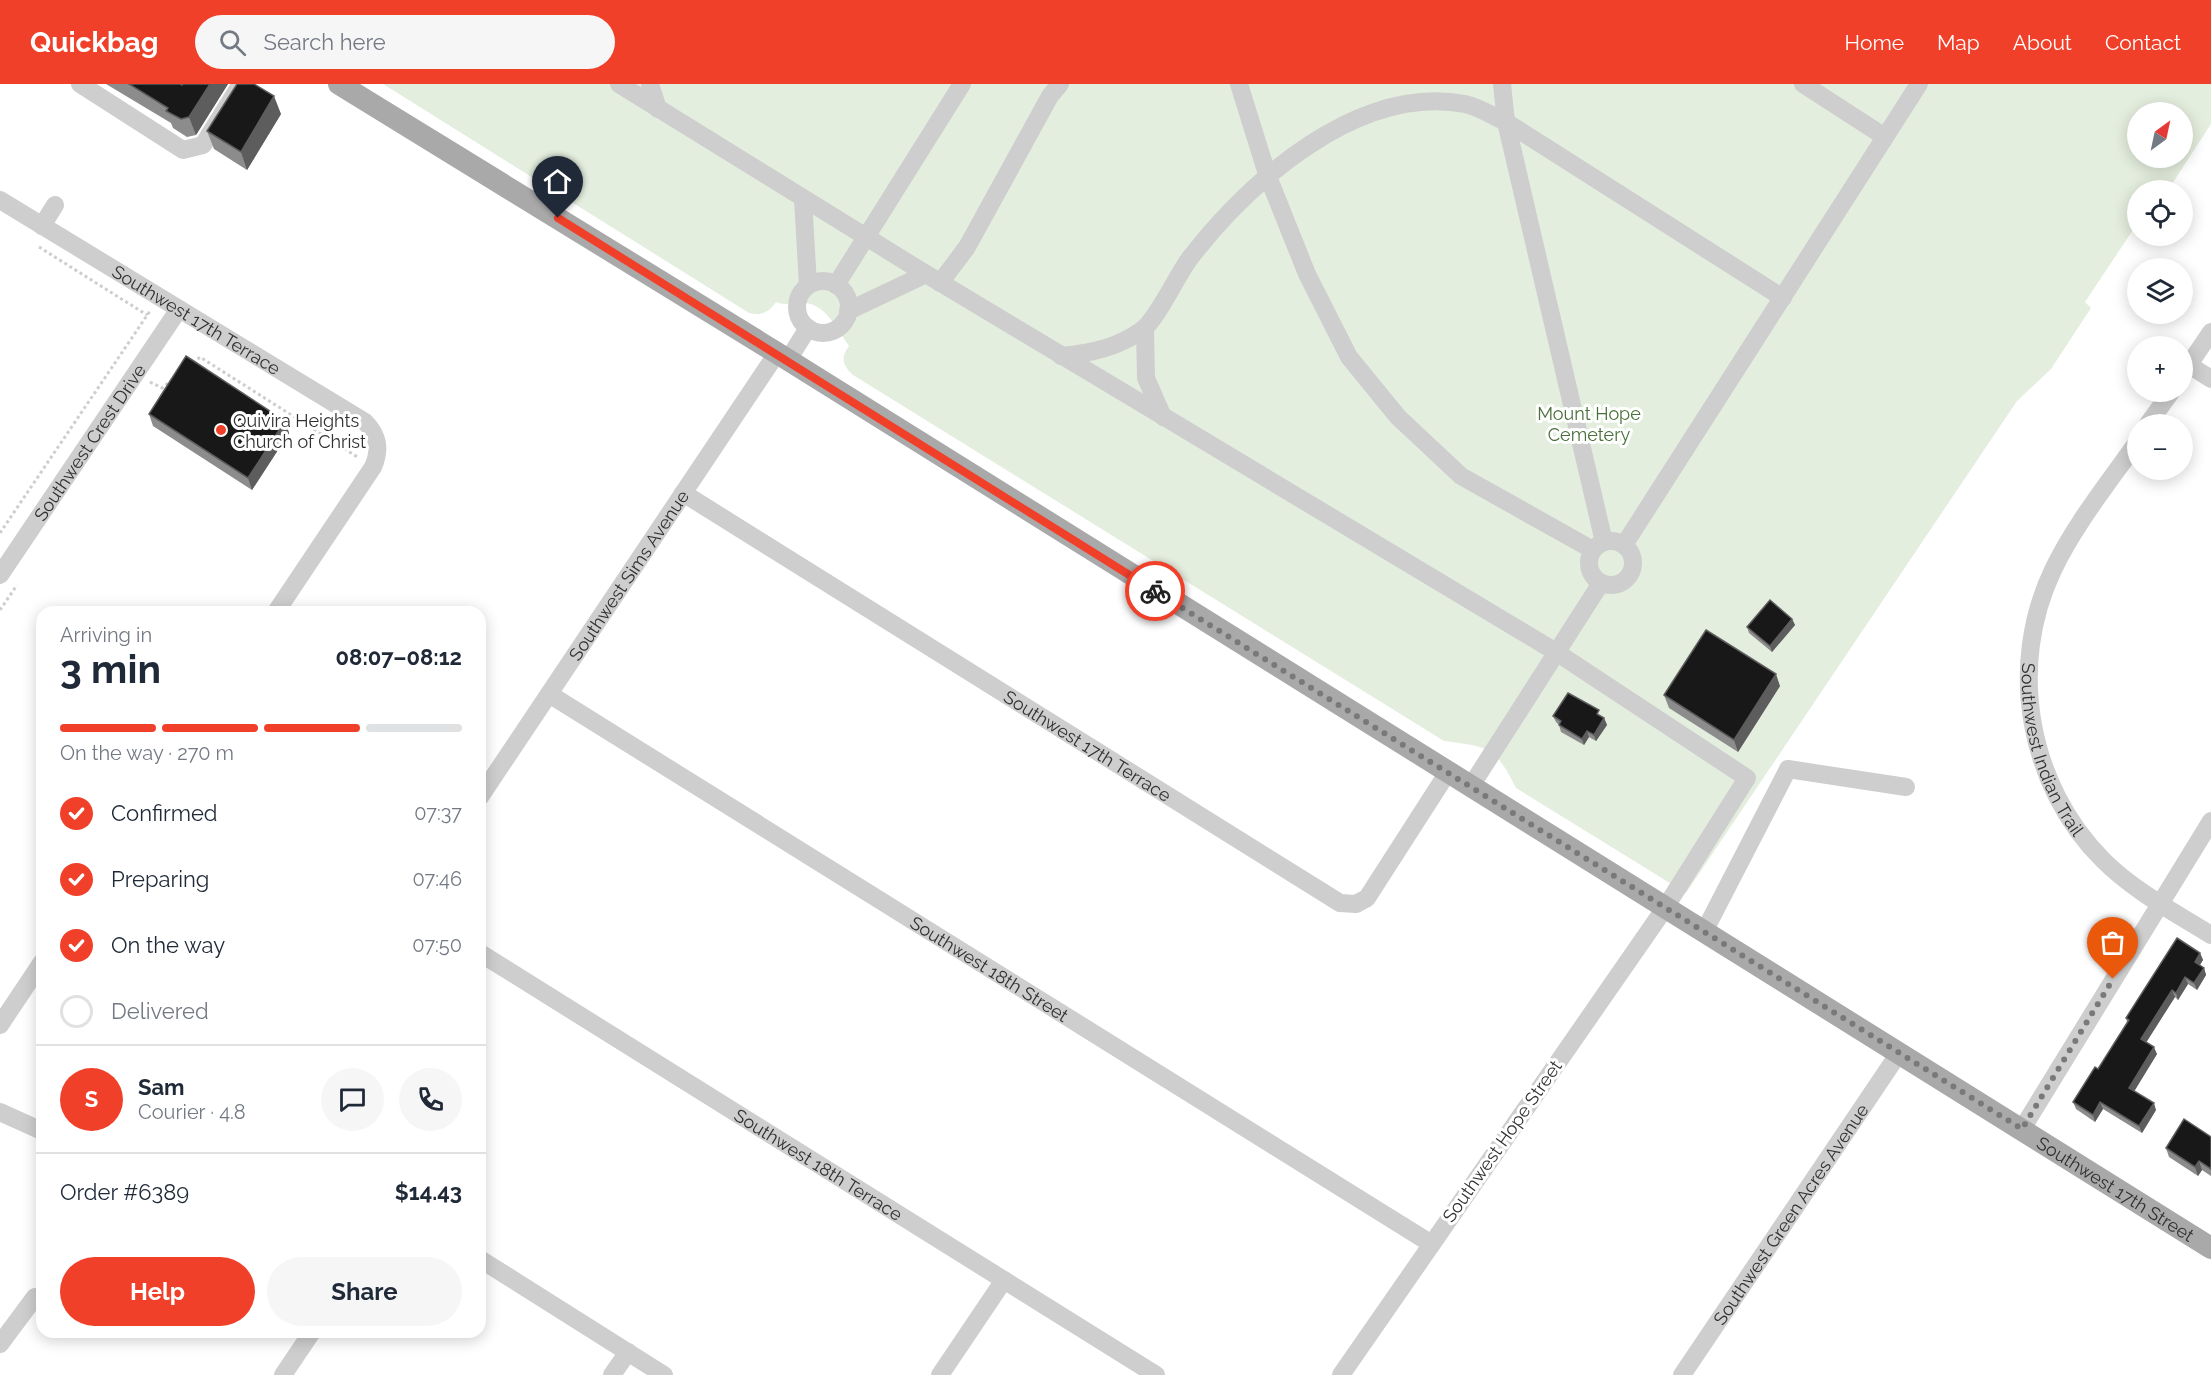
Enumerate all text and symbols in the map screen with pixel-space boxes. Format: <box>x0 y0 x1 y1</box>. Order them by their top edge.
search box <box>195 15 615 69</box>
text: Quickbag <box>30 26 159 59</box>
icon: search <box>216 26 249 59</box>
text: Search here <box>264 29 386 55</box>
text: Home <box>1845 30 1904 55</box>
text: Map <box>1937 30 1980 55</box>
text: About <box>2013 30 2072 55</box>
text: Contact <box>2105 30 2181 55</box>
north arrow <box>2127 102 2193 168</box>
map controls <box>2127 102 2193 480</box>
pin <box>532 156 583 218</box>
icon: home <box>541 165 574 198</box>
button: locate <box>2127 180 2193 246</box>
button: layers <box>2127 258 2193 324</box>
street label: Southwest 17th Terrace <box>109 260 285 379</box>
button: + <box>2127 336 2193 402</box>
street label: Southwest Crest Drive <box>29 360 150 525</box>
park label: Mount Hope Cemetery <box>1537 403 1641 445</box>
place label: Quivira Heights Church of Christ <box>233 410 366 452</box>
button: − <box>2127 414 2193 480</box>
marker: Quivira Heights Church of Christ <box>214 423 228 437</box>
street label: Southwest Sims Avenue <box>564 486 693 664</box>
courier <box>1125 561 1185 621</box>
icon: bike <box>1139 575 1172 608</box>
text: Arriving in <box>60 623 152 647</box>
text: 08:07–08:12 <box>336 644 462 670</box>
text: 3 min <box>60 646 161 692</box>
street label: Southwest Indian Trail <box>2018 662 2089 840</box>
street label: Southwest 17th Terrace <box>1000 686 1175 806</box>
text: On the way · 270 m <box>60 741 234 765</box>
icon: check <box>60 797 93 830</box>
text: Confirmed <box>111 800 218 826</box>
text: 07:37 <box>414 801 462 825</box>
icon: check <box>60 863 93 896</box>
text: Preparing <box>111 866 209 892</box>
text: 07:46 <box>412 867 462 891</box>
street label: Southwest 18th Street <box>907 911 1072 1026</box>
pin <box>2087 917 2138 979</box>
icon: bag <box>2096 926 2129 959</box>
icon: check <box>60 929 93 962</box>
text: On the way <box>111 932 225 958</box>
text: 07:50 <box>412 933 462 957</box>
text: Delivered <box>111 998 209 1024</box>
street label: Southwest Hope Street <box>1438 1056 1566 1226</box>
button: chat <box>321 1068 384 1131</box>
button: phone <box>399 1068 462 1131</box>
text: Sam <box>138 1074 185 1100</box>
text: S <box>85 1086 98 1112</box>
street label: Southwest Green Acres Avenue <box>1709 1099 1873 1329</box>
text: Courier · 4.8 <box>138 1100 246 1124</box>
street label: Southwest 18th Terrace <box>731 1104 907 1225</box>
street label: Southwest 17th Street <box>2033 1132 2198 1245</box>
text: Order #6389 <box>60 1179 189 1205</box>
text: $14.43 <box>395 1179 462 1205</box>
button: Help <box>60 1257 255 1326</box>
button: Share <box>267 1257 462 1326</box>

